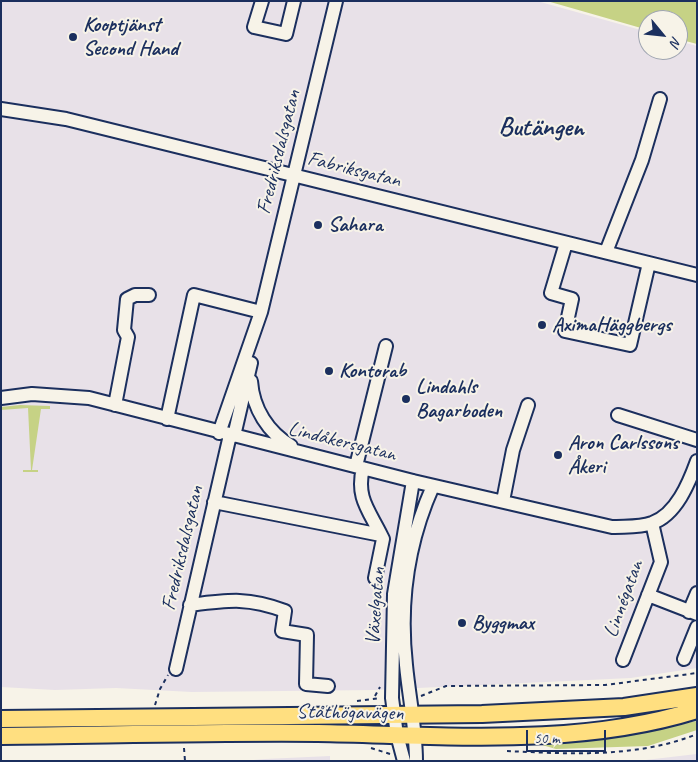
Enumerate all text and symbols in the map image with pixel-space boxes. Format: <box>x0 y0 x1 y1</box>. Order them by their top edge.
north arrow <box>638 10 688 60</box>
place label: Kooptjänst Second Hand <box>83 12 178 62</box>
marker: Kooptjänst Second Hand <box>67 31 79 43</box>
text: N <box>666 34 685 50</box>
street label: Fredriksdalsgatan <box>251 87 307 217</box>
district label: Butängen <box>498 112 584 144</box>
street label: Fabriksgatan <box>305 146 403 194</box>
place label: Sahara <box>328 212 382 238</box>
marker: Sahara <box>312 219 324 231</box>
place label: AximaHäggbergs <box>552 312 671 338</box>
marker: AximaHäggbergs <box>536 319 548 331</box>
place label: Kontorab <box>339 358 406 384</box>
marker: Kontorab <box>323 365 335 377</box>
place label: Lindahls Bagarboden <box>416 374 502 424</box>
marker: Lindahls Bagarboden <box>400 393 412 405</box>
street label: Lindåkersgatan <box>285 416 399 468</box>
place label: Aron Carlssons Åkeri <box>568 430 678 480</box>
marker: Aron Carlssons Åkeri <box>552 449 564 461</box>
street label: Fredriksdalsgatan <box>156 483 210 613</box>
street label: Linnégatan <box>598 557 650 641</box>
street label: Växelgatan <box>361 566 391 646</box>
place label: Byggmax <box>472 610 534 636</box>
marker: Byggmax <box>456 617 468 629</box>
street label: Ståthögavägen <box>296 699 404 727</box>
scale bar <box>528 720 608 752</box>
text: 50 m <box>534 729 560 748</box>

